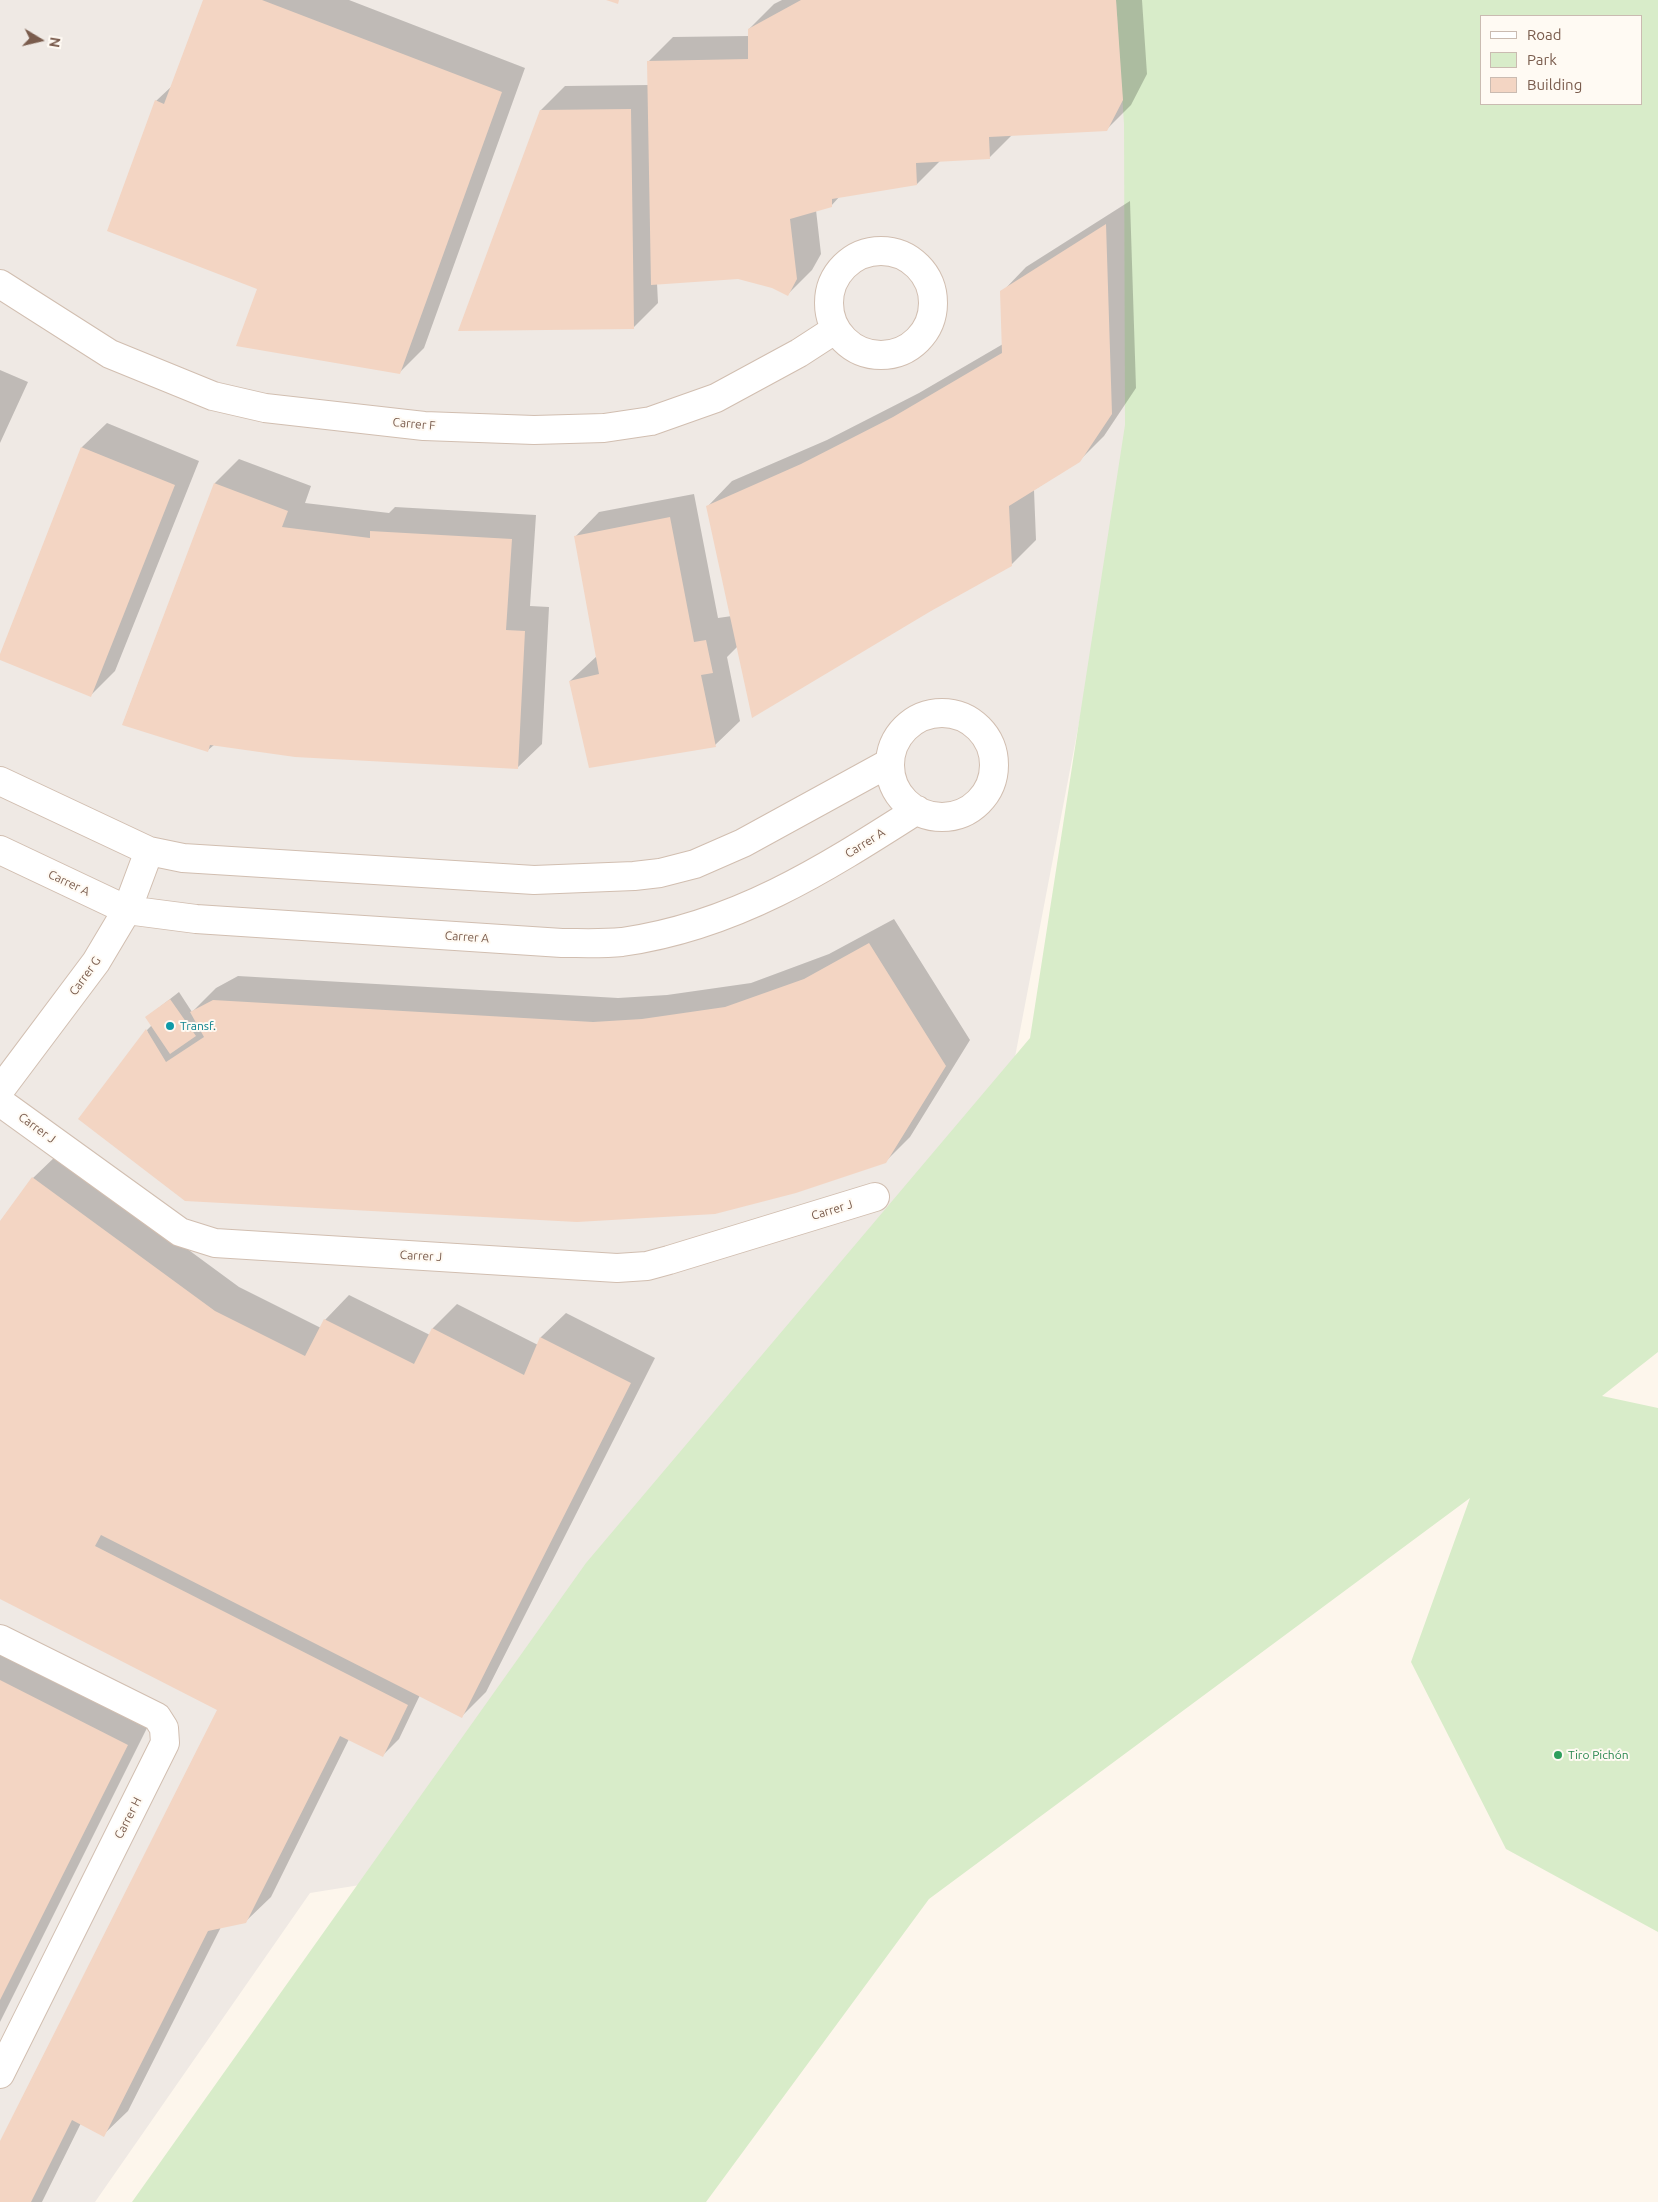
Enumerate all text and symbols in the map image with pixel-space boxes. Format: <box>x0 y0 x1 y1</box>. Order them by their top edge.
north arrow <box>15 15 65 65</box>
legend <box>1480 15 1643 105</box>
text: Road <box>1527 26 1562 43</box>
text: N <box>46 36 64 49</box>
text: Park <box>1527 51 1557 68</box>
text: Building <box>1527 76 1582 93</box>
street label: Carrer F <box>392 415 436 433</box>
street label: Carrer A <box>842 825 888 861</box>
street label: Carrer A <box>46 867 92 899</box>
street label: Carrer A <box>444 928 490 946</box>
street label: Carrer G <box>66 954 104 998</box>
place label: Transf. <box>180 1019 216 1033</box>
marker: Transf. <box>164 1020 176 1032</box>
street label: Carrer J <box>16 1110 58 1146</box>
street label: Carrer J <box>810 1197 854 1223</box>
street label: Carrer J <box>399 1248 443 1264</box>
place label: Tiro Pichón <box>1568 1748 1629 1762</box>
marker: Tiro Pichón <box>1552 1749 1564 1761</box>
street label: Carrer H <box>111 1795 145 1841</box>

